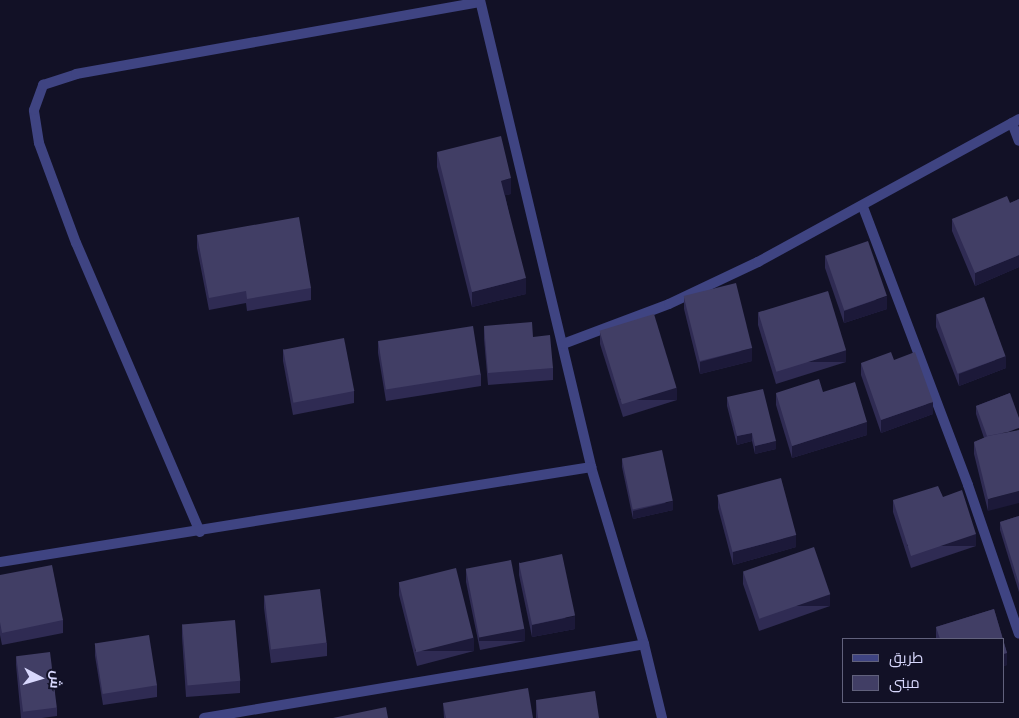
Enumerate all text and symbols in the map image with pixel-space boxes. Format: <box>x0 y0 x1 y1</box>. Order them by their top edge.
legend <box>842 638 1004 703</box>
text: طريق <box>889 649 923 667</box>
north arrow <box>15 653 65 703</box>
text: ش <box>46 670 65 689</box>
text: مبنى <box>889 674 920 692</box>

